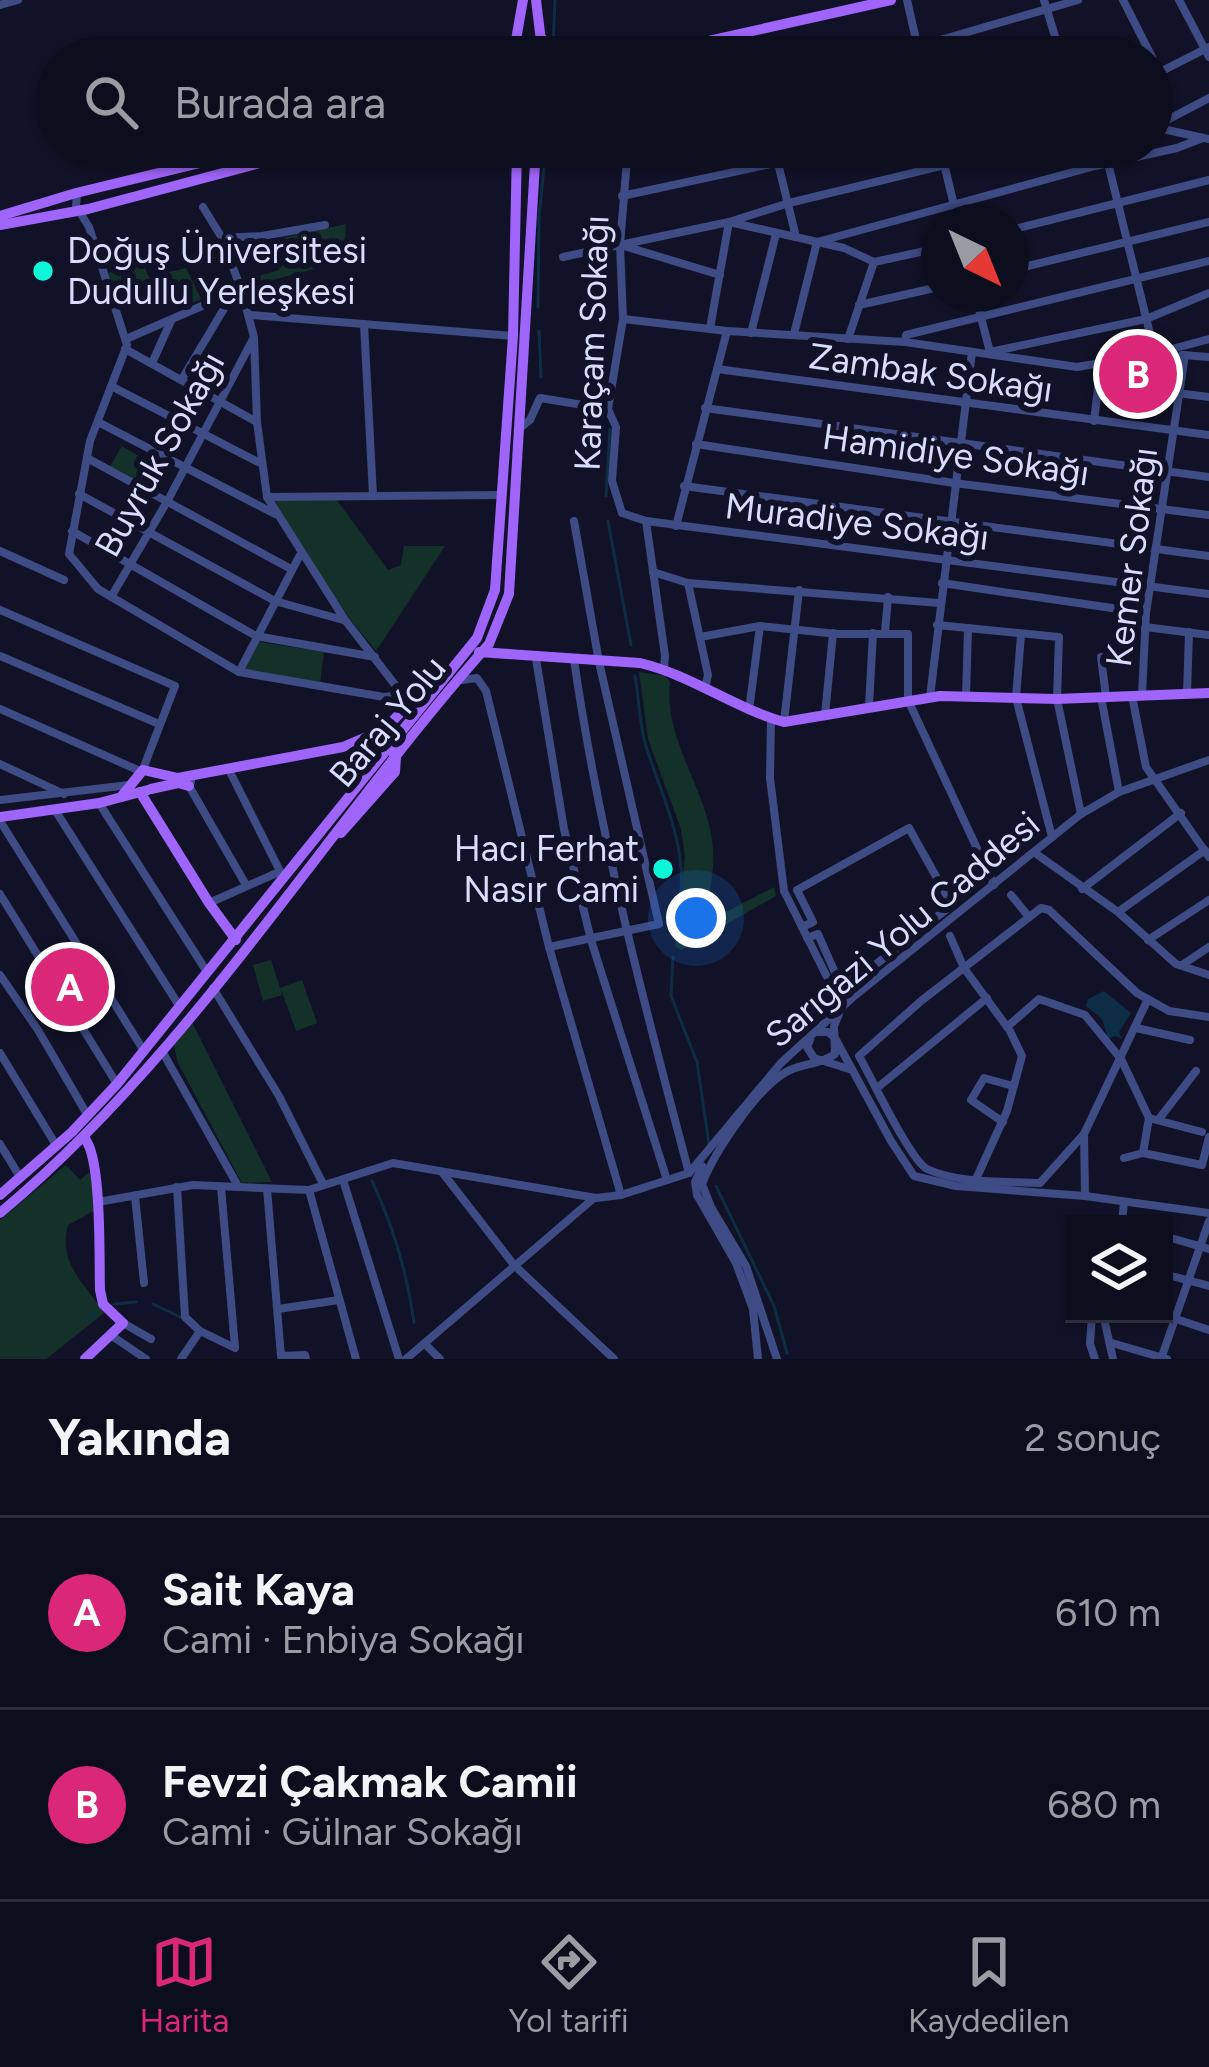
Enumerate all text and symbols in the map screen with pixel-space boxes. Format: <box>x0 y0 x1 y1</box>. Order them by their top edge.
search box <box>36 36 1173 168</box>
icon: search <box>78 69 144 135</box>
text: Burada ara <box>174 75 386 129</box>
north arrow <box>921 204 1029 312</box>
street label: Karaçam Sokağı <box>566 214 617 472</box>
place label: Doğuş Üniversitesi Dudullu Yerleşkesi <box>67 229 367 313</box>
marker: Doğuş Üniversitesi Dudullu Yerleşkesi <box>30 258 56 284</box>
pin: B <box>1099 329 1177 419</box>
street label: Zambak Sokağı <box>806 334 1056 411</box>
street label: Buyruk Sokağı <box>85 344 233 564</box>
street label: Hamidiye Sokağı <box>820 414 1092 494</box>
street label: Kemer Sokağı <box>1097 445 1166 669</box>
street label: Muradiye Sokağı <box>723 484 991 559</box>
street label: Baraj Yolu <box>320 647 455 796</box>
street label: Sarıgazi Yolu Caddesi <box>757 802 1048 1056</box>
place label: Hacı Ferhat Nasır Cami <box>454 827 639 911</box>
marker: Hacı Ferhat Nasır Cami <box>650 856 676 882</box>
your location <box>666 888 726 948</box>
pin: A <box>31 942 109 1032</box>
map controls <box>1065 1215 1173 1323</box>
button: layers <box>1065 1215 1173 1323</box>
text: Yakında <box>48 1407 231 1468</box>
text: 2 sonuç <box>1024 1414 1161 1461</box>
text: Sait Kaya <box>162 1562 355 1616</box>
text: A <box>73 1589 101 1636</box>
text: 610 m <box>1055 1589 1161 1636</box>
text: Cami · Enbiya Sokağı <box>162 1616 525 1663</box>
text: Fevzi Çakmak Camii <box>162 1754 578 1808</box>
text: B <box>75 1781 99 1828</box>
text: 680 m <box>1047 1781 1161 1828</box>
text: Cami · Gülnar Sokağı <box>162 1808 523 1855</box>
tab: Harita <box>140 1929 229 2040</box>
tab: Yol tarifi <box>508 1929 629 2040</box>
tab: Kaydedilen <box>908 1929 1069 2040</box>

